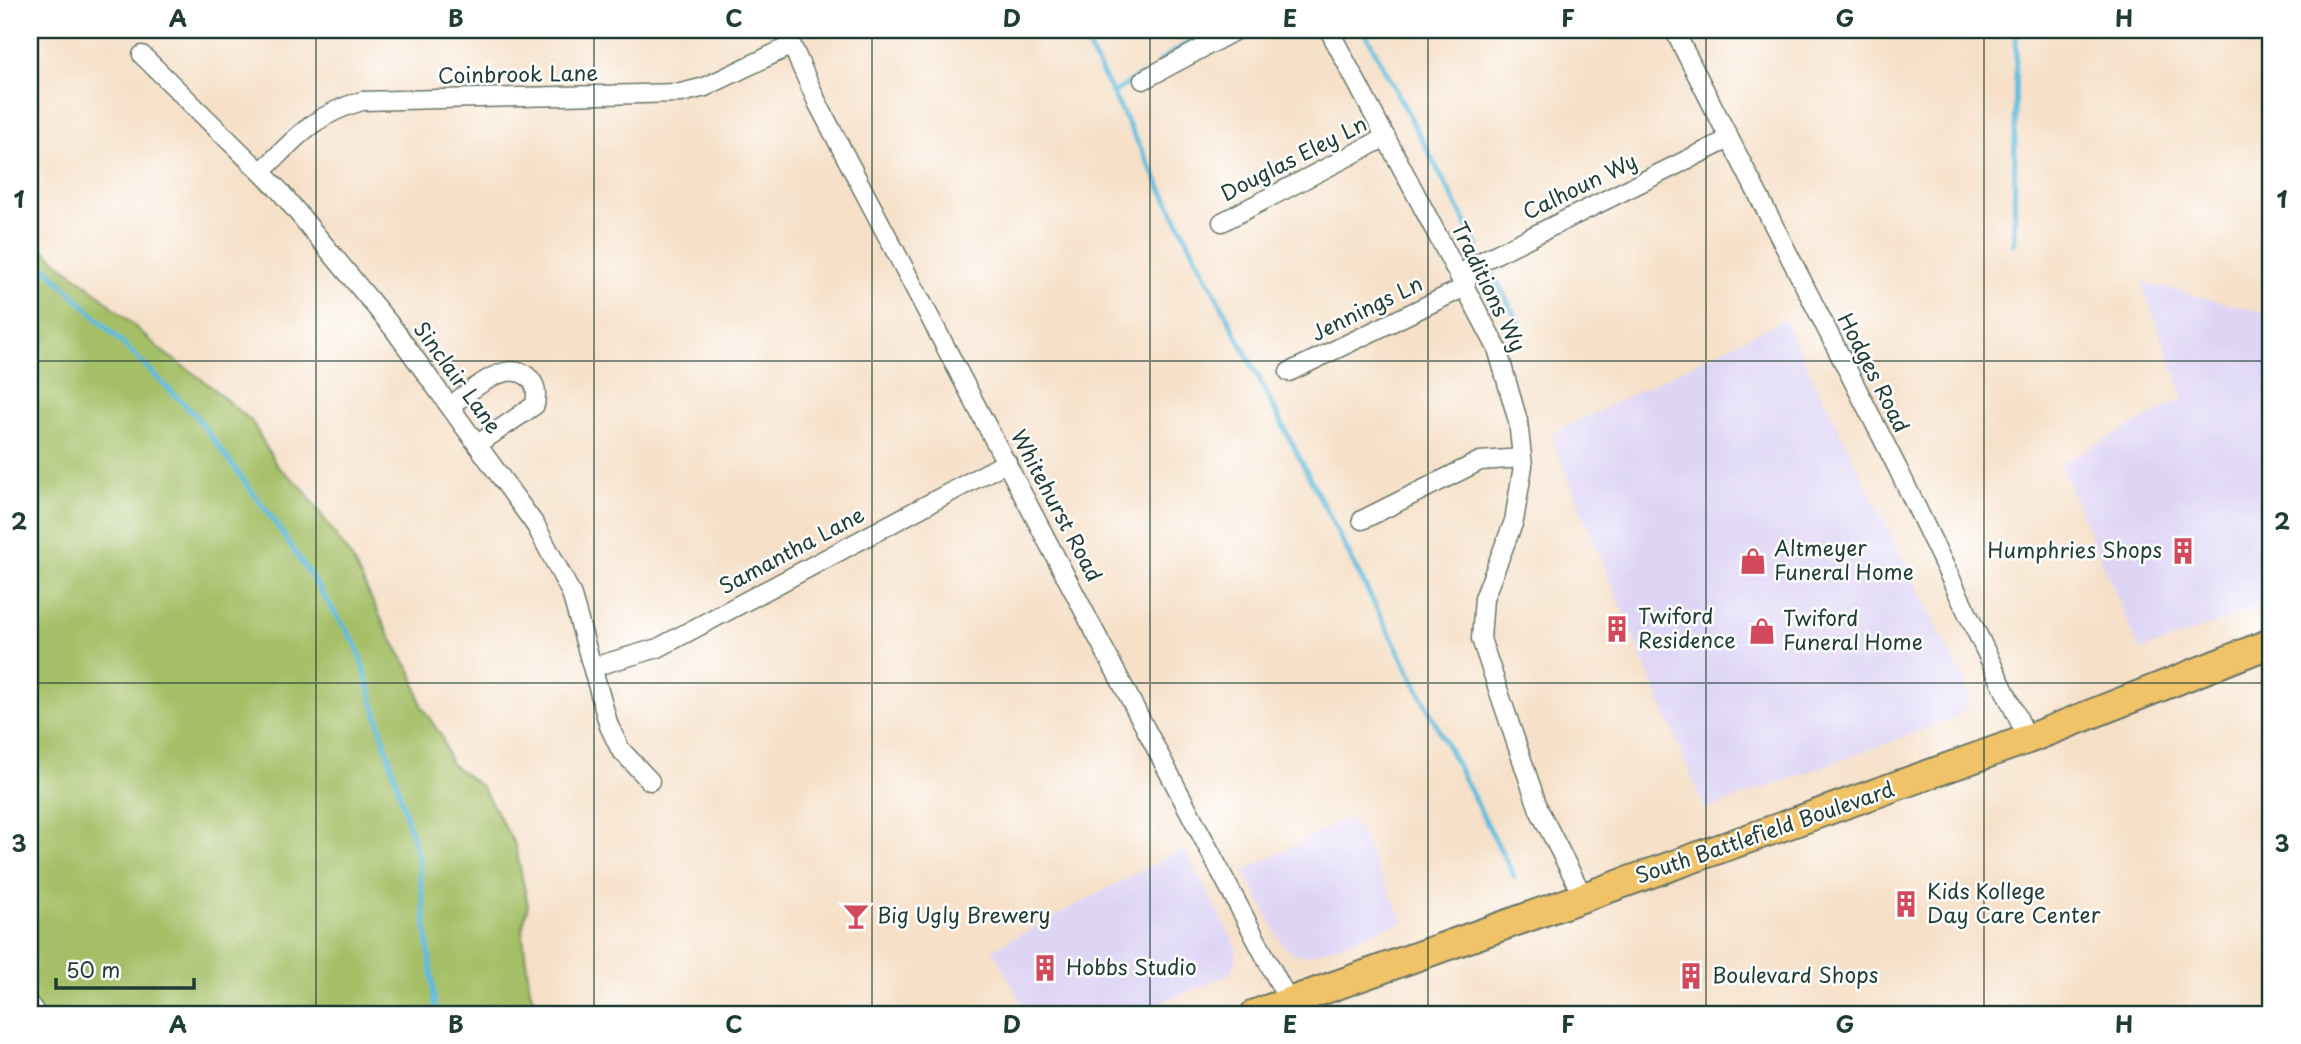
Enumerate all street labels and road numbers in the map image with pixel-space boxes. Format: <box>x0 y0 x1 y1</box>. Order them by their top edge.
street label: Coinbrook Lane <box>438 56 598 90</box>
street label: Douglas Eley Ln <box>1214 107 1372 208</box>
street label: Calhoun Wy <box>1517 144 1642 227</box>
street label: Traditions Wy <box>1444 216 1535 357</box>
street label: Jennings Ln <box>1305 266 1427 348</box>
street label: Hodges Road <box>1831 307 1919 438</box>
street label: Sinclair Lane <box>407 314 510 440</box>
street label: Whitehurst Road <box>1004 423 1111 587</box>
street label: Samantha Lane <box>713 497 869 601</box>
street label: South Battlefield Boulevard <box>1631 772 1898 890</box>

